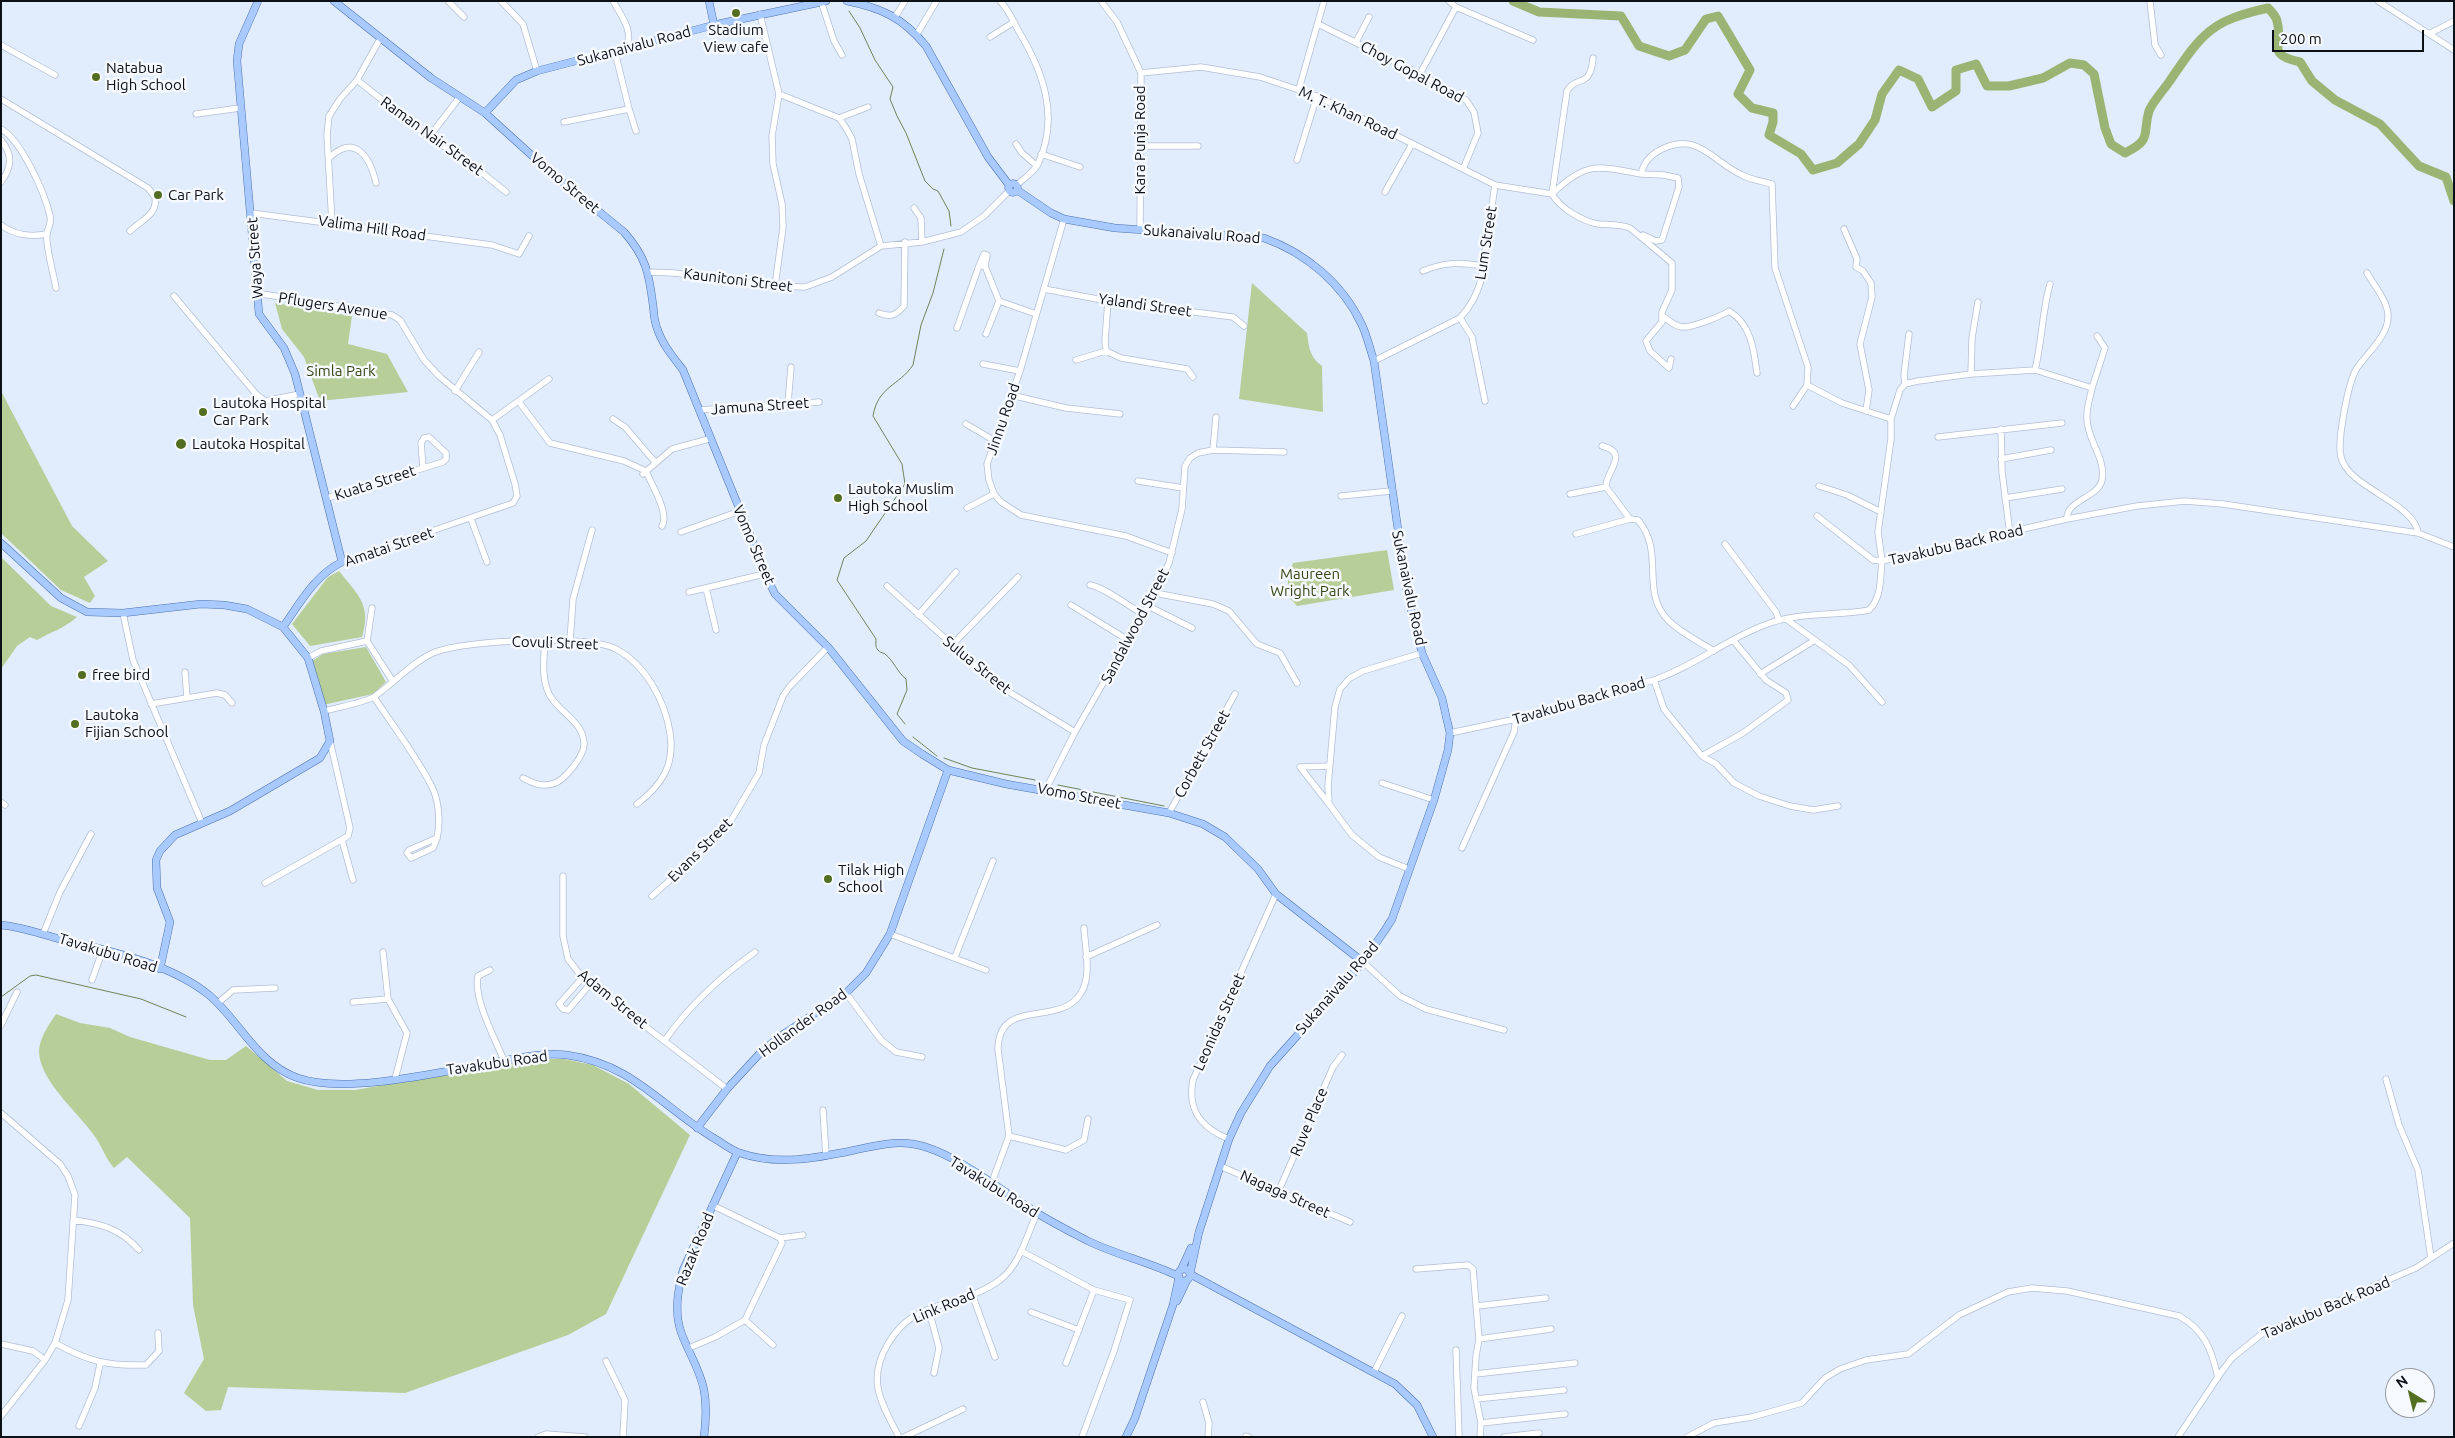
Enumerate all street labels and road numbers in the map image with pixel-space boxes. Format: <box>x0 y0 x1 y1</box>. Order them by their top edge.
street label: Sukanaivalu Road <box>575 22 693 70</box>
street label: Choy Gopal Road <box>1357 37 1467 107</box>
street label: M. T. Khan Road <box>1296 82 1400 144</box>
street label: Kara Punja Road <box>1131 85 1149 195</box>
street label: Raman Nair Street <box>377 93 487 179</box>
street label: Vomo Street <box>527 149 603 217</box>
street label: Lum Street <box>1471 205 1501 281</box>
street label: Valima Hill Road <box>317 212 427 244</box>
street label: Waya Street <box>243 217 267 299</box>
street label: Sukanaivalu Road <box>1143 221 1261 247</box>
street label: Kaunitoni Street <box>682 264 794 296</box>
street label: Pflugers Avenue <box>277 288 389 324</box>
street label: Yalandi Street <box>1097 290 1193 320</box>
street label: Jinnu Road <box>982 381 1024 457</box>
street label: Jamuna Street <box>710 394 810 418</box>
street label: Kuata Street <box>332 461 418 505</box>
street label: Vomo Street <box>729 502 779 588</box>
street label: Tavakubu Back Road <box>1887 521 2025 569</box>
street label: Amatai Street <box>342 523 436 571</box>
street label: Sukanaivalu Road <box>1388 529 1430 647</box>
street label: Sandalwood Street <box>1097 565 1173 687</box>
street label: Covuli Street <box>511 632 599 654</box>
street label: Sulua Street <box>939 632 1015 698</box>
street label: Tavakubu Back Road <box>1511 673 1647 729</box>
street label: Corbett Street <box>1170 707 1234 801</box>
street label: Vomo Street <box>1036 779 1122 813</box>
street label: Evans Street <box>664 814 736 886</box>
street label: Tavakubu Road <box>57 929 159 977</box>
street label: Sukanaivalu Road <box>1292 938 1382 1038</box>
street label: Adam Street <box>575 965 651 1033</box>
street label: Leonidas Street <box>1189 970 1249 1074</box>
street label: Hollander Road <box>756 985 850 1061</box>
street label: Tavakubu Road <box>445 1047 549 1079</box>
street label: Ruve Place <box>1287 1085 1331 1159</box>
street label: Tavakubu Road <box>946 1152 1042 1222</box>
street label: Nagaga Street <box>1237 1166 1333 1222</box>
street label: Razak Road <box>672 1210 718 1288</box>
street label: Tavakubu Back Road <box>2259 1273 2393 1343</box>
street label: Link Road <box>910 1285 978 1327</box>

